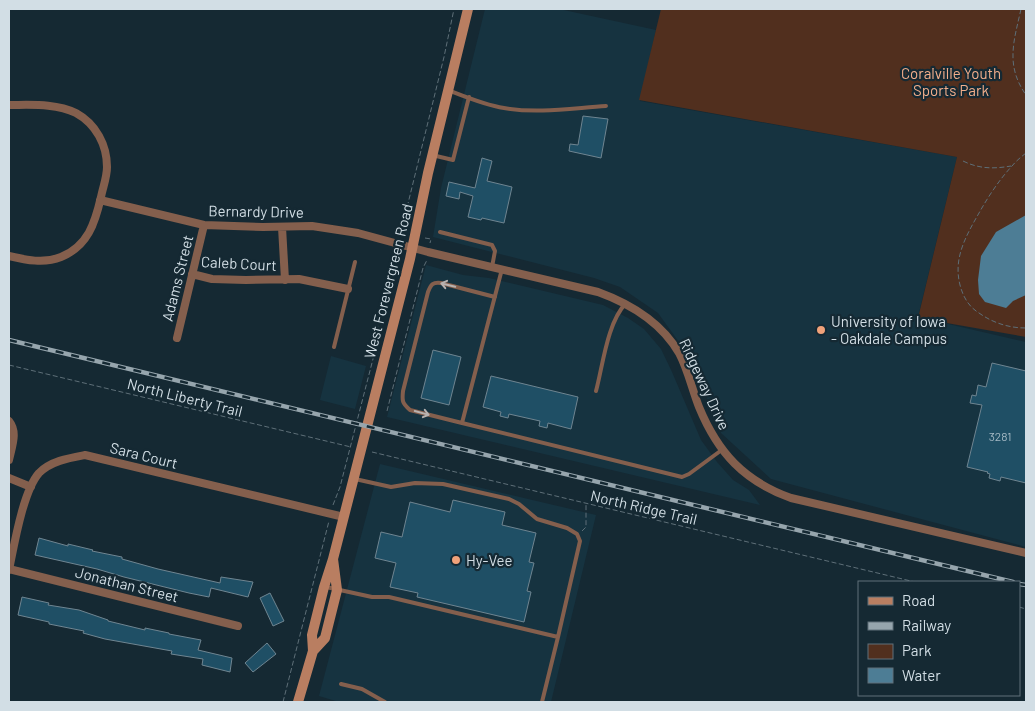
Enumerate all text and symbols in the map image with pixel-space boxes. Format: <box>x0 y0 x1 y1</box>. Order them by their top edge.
park label: Coralville Youth Sports Park <box>901 64 1001 99</box>
street label: Bernardy Drive <box>208 201 304 221</box>
street label: West Forevergreen Road <box>360 202 416 360</box>
street label: Adams Street <box>158 233 196 323</box>
street label: Caleb Court <box>201 252 277 274</box>
one-way arrow <box>440 280 456 289</box>
place label: University of Iowa - Oakdale Campus <box>831 312 947 347</box>
marker: University of Iowa - Oakdale Campus <box>815 324 827 336</box>
street label: Ridgeway Drive <box>676 336 734 432</box>
street label: North Liberty Trail <box>126 374 244 420</box>
one-way arrow <box>414 409 430 419</box>
house number: 3281 <box>989 429 1011 443</box>
street label: Sara Court <box>108 438 180 472</box>
street label: North Ridge Trail <box>589 486 699 528</box>
place label: Hy-Vee <box>466 551 512 569</box>
marker: Hy-Vee <box>450 554 462 566</box>
street label: Jonathan Street <box>74 562 180 606</box>
legend <box>858 581 1020 696</box>
text: Road <box>902 591 935 609</box>
text: Railway <box>902 616 951 634</box>
text: Park <box>902 641 932 659</box>
text: Water <box>902 666 941 684</box>

